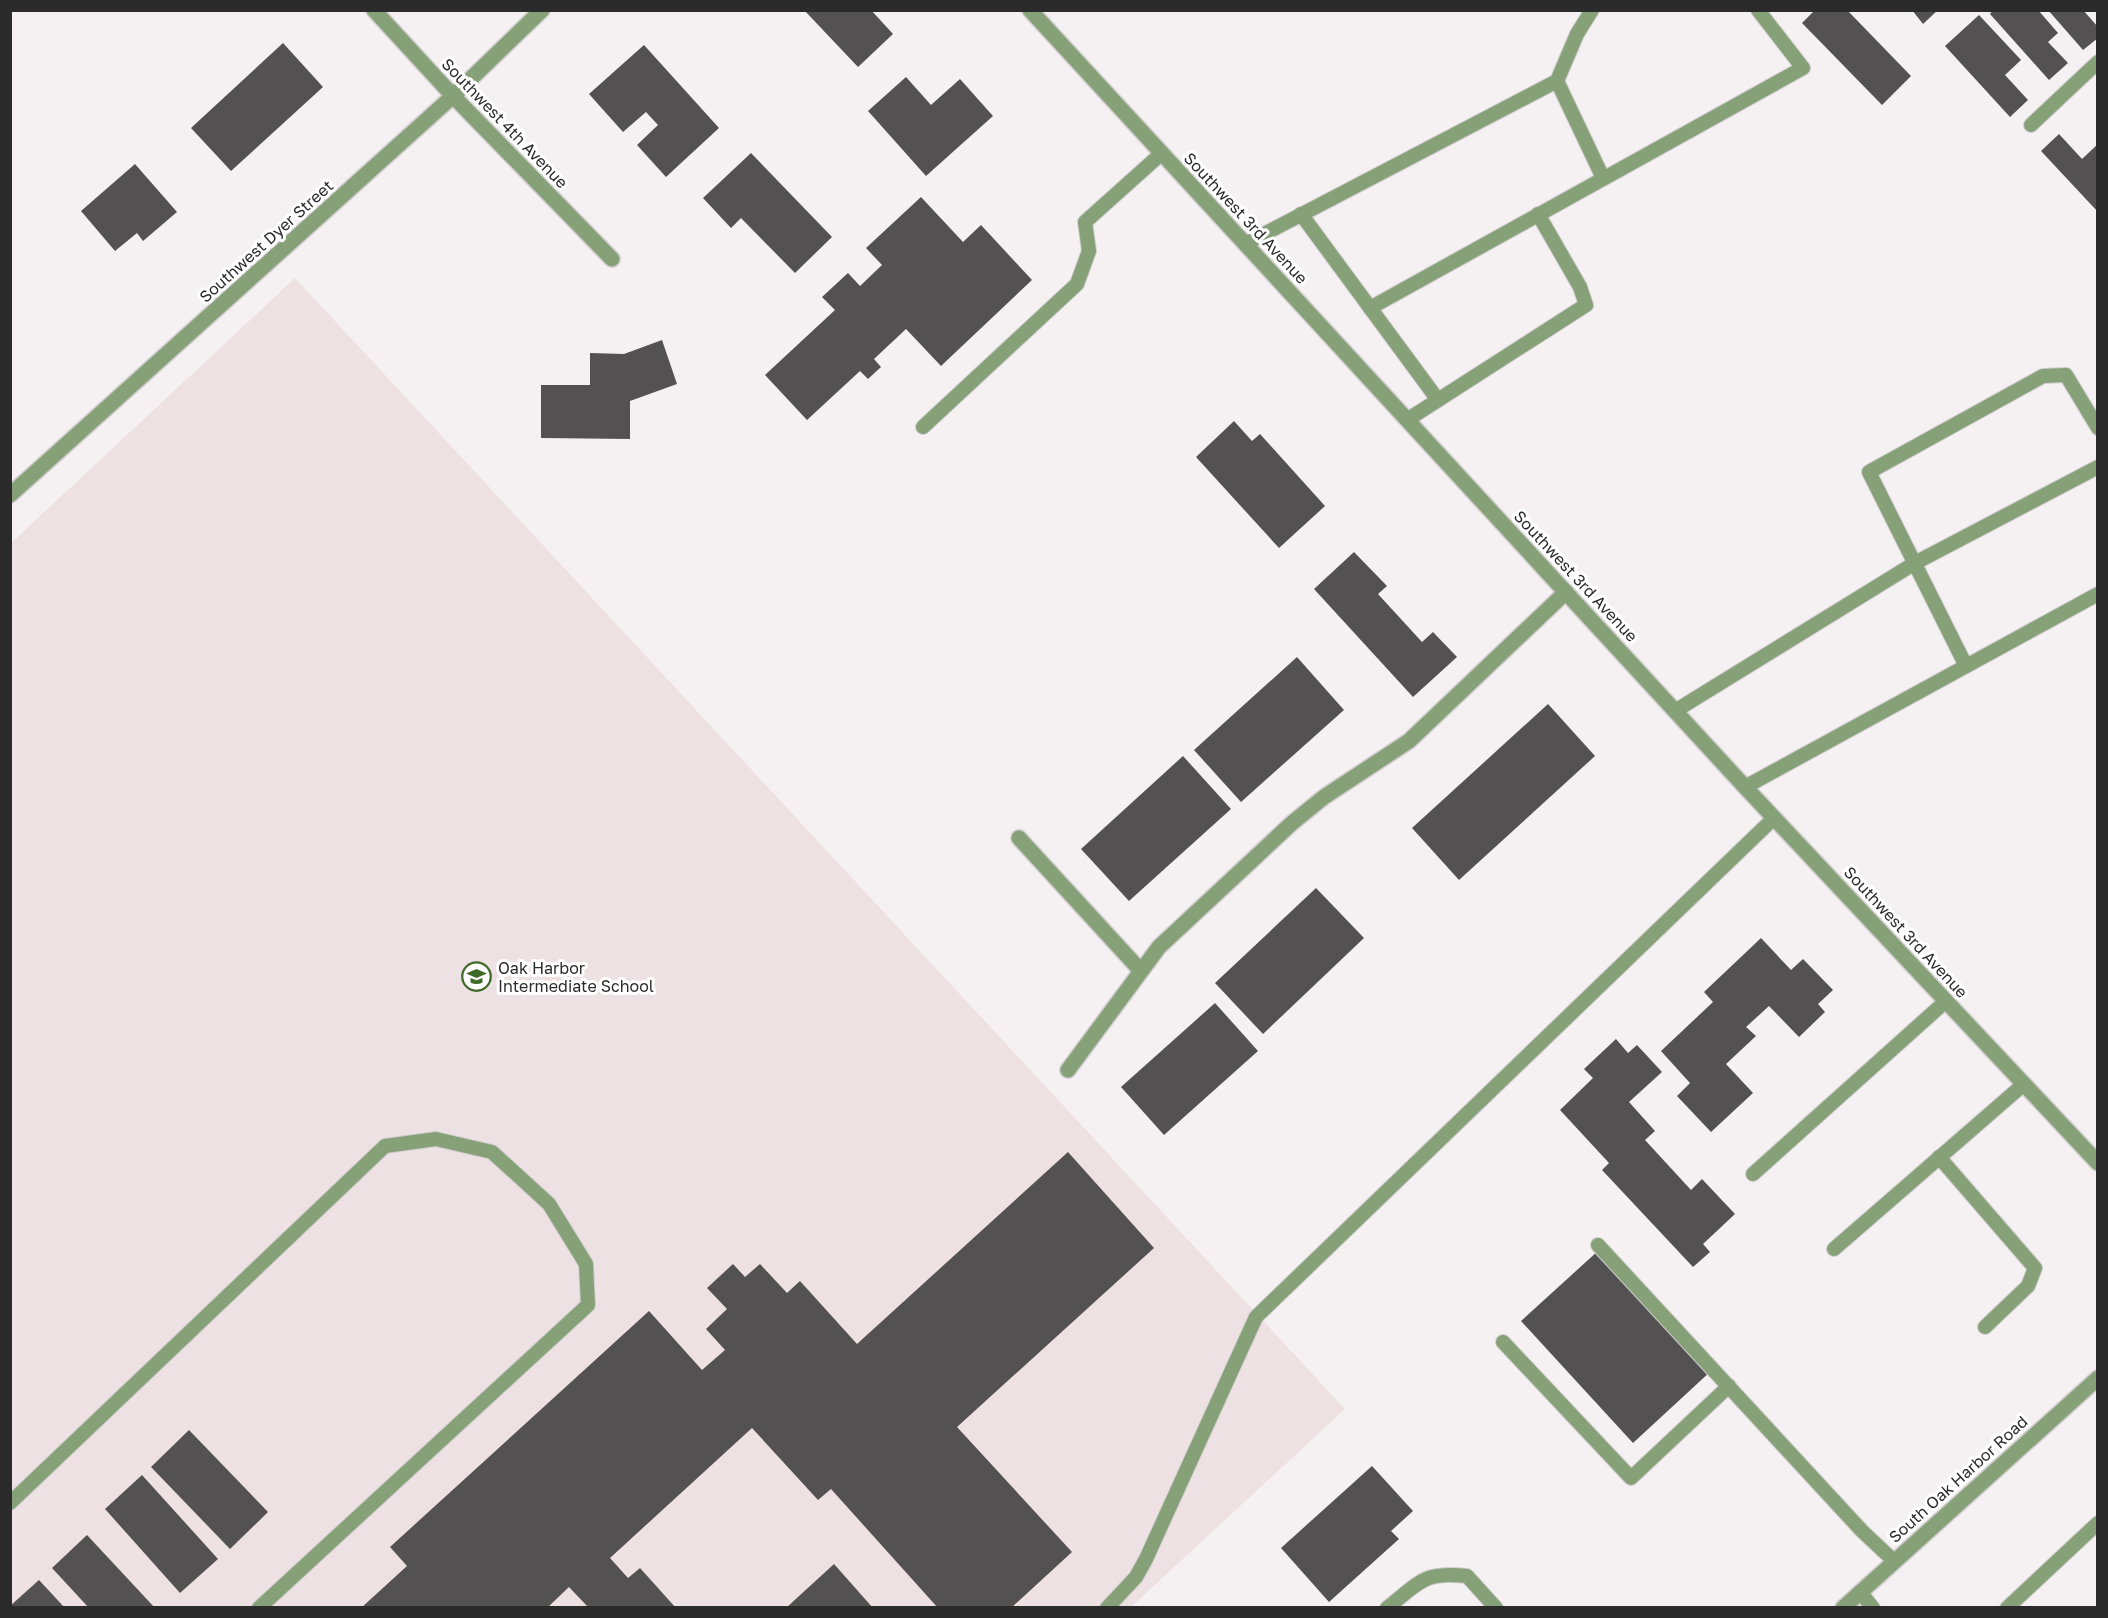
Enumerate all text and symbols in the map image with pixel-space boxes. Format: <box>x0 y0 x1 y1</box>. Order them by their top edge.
street label: Southwest 4th Avenue <box>438 54 572 192</box>
street label: Southwest 3rd Avenue <box>1180 148 1312 288</box>
street label: Southwest Dyer Street <box>195 176 337 306</box>
street label: Southwest 3rd Avenue <box>1510 506 1642 646</box>
street label: Southwest 3rd Avenue <box>1840 862 1972 1002</box>
place label: Oak Harbor Intermediate School <box>498 958 654 996</box>
school or university icon: Oak Harbor Intermediate School <box>461 961 493 993</box>
street label: South Oak Harbor Road <box>1884 1411 2032 1547</box>

